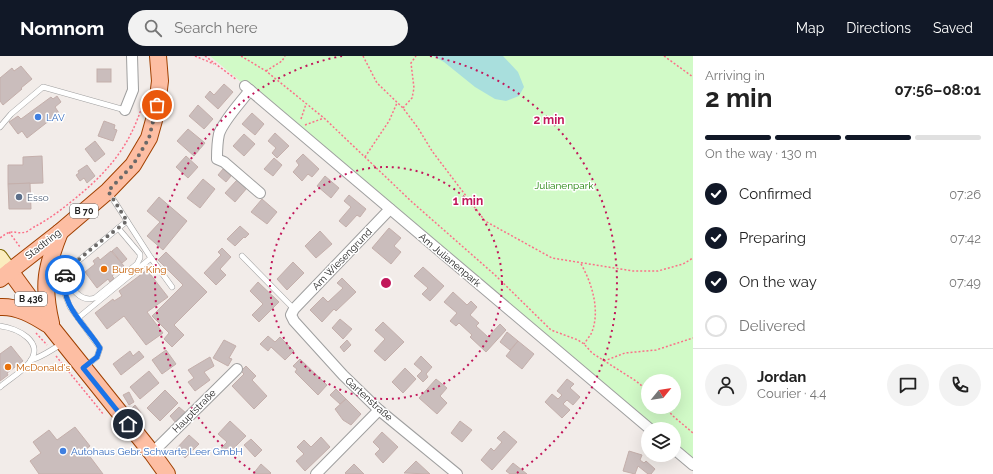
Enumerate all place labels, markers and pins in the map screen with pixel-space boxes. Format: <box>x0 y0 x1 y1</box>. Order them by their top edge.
pin <box>140 88 174 122</box>
marker: LAV <box>33 112 43 122</box>
place label: LAV <box>46 112 65 123</box>
marker: Esso <box>14 192 24 202</box>
place label: Esso <box>27 192 49 203</box>
marker: Burger King <box>99 264 109 274</box>
place label: Burger King <box>112 264 166 275</box>
centre of rings <box>379 276 393 290</box>
marker: McDonald's <box>3 362 13 372</box>
place label: McDonald's <box>16 362 70 373</box>
pin <box>111 407 145 441</box>
marker: Autohaus Gebr. Schwarte Leer GmbH <box>58 446 68 456</box>
place label: Autohaus Gebr. Schwarte Leer GmbH <box>71 446 243 457</box>

